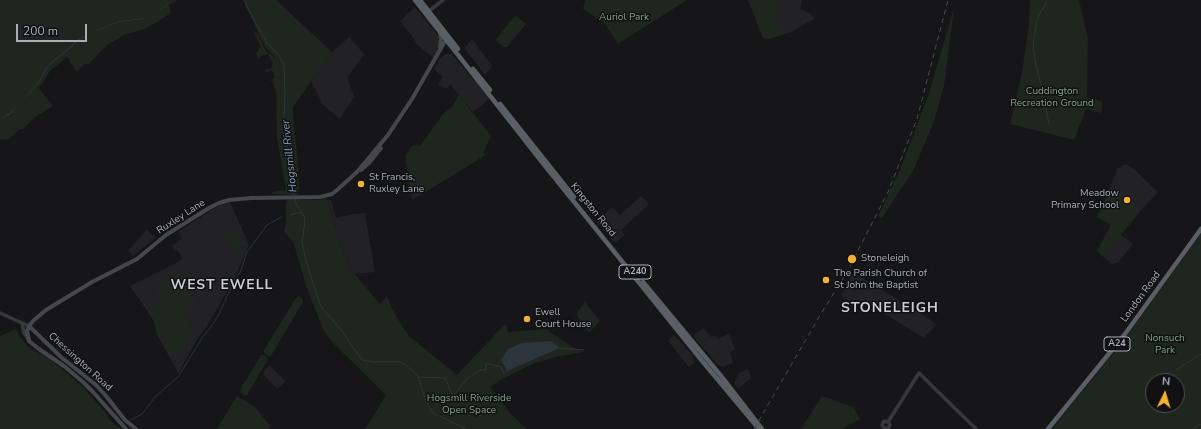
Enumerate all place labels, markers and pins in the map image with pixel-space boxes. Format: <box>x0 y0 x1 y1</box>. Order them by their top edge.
place label: St Francis, Ruxley Lane <box>369 172 424 196</box>
marker: St Francis, Ruxley Lane <box>356 179 366 189</box>
place label: Meadow Primary School <box>1051 188 1119 212</box>
marker: Meadow Primary School <box>1122 195 1132 205</box>
marker: Stoneleigh <box>846 253 858 265</box>
place label: Stoneleigh <box>861 253 909 265</box>
place label: The Parish Church of St John the Baptist <box>834 268 927 292</box>
marker: The Parish Church of St John the Baptist <box>821 275 831 285</box>
place label: Ewell Court House <box>535 307 591 330</box>
marker: Ewell Court House <box>522 314 532 324</box>

